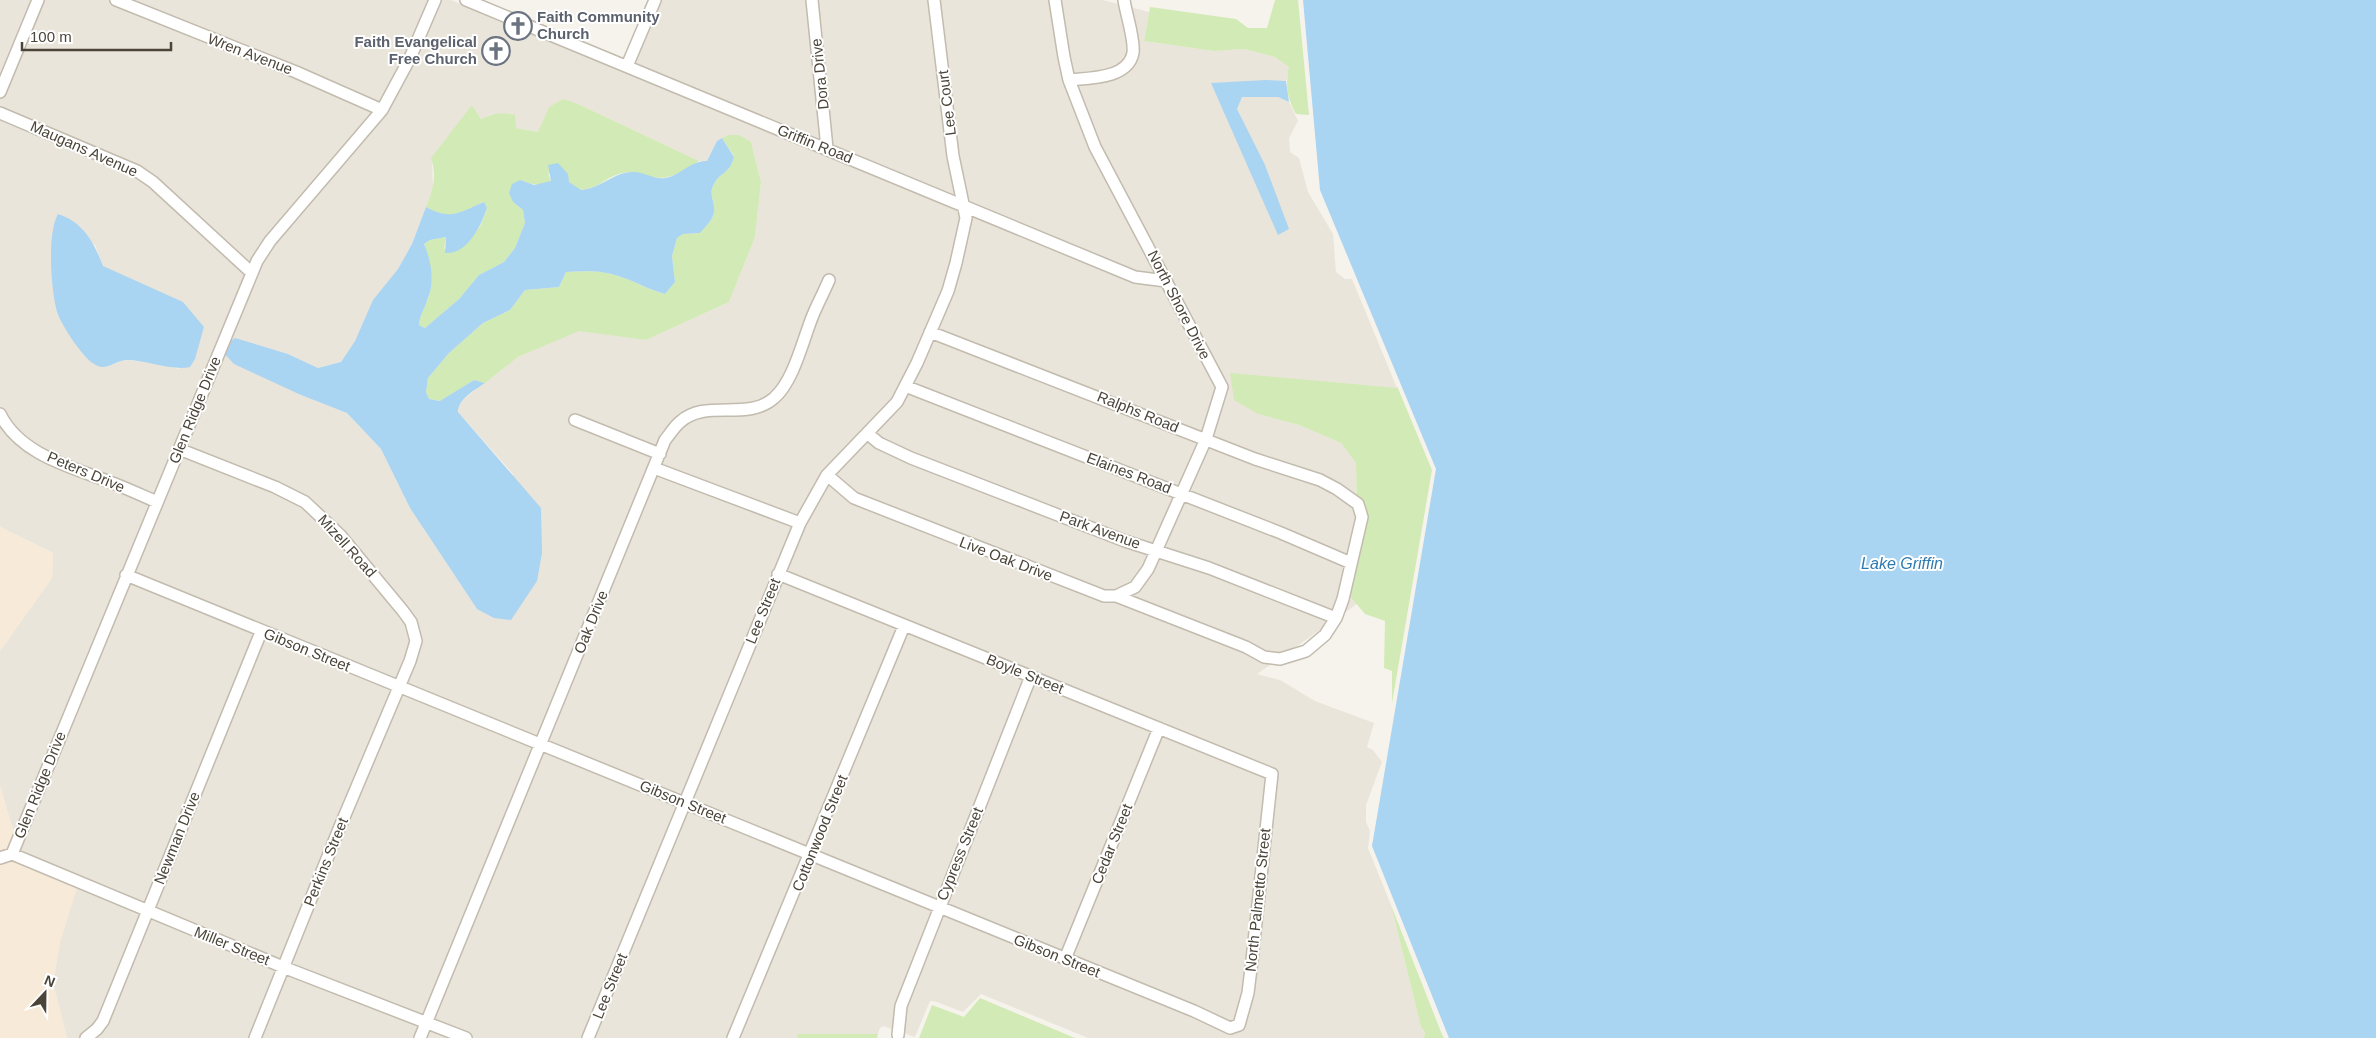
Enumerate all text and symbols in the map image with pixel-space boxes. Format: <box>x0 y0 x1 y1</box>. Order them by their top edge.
place label: Faith Community Church <box>537 8 660 42</box>
church icon: Faith Community Church <box>503 11 533 41</box>
scale bar <box>22 20 171 52</box>
text: 100 m <box>30 28 72 45</box>
street label: Wren Avenue <box>205 30 295 78</box>
place label: Faith Evangelical Free Church <box>354 33 477 67</box>
church icon: Faith Evangelical Free Church <box>481 36 511 66</box>
street label: Dora Drive <box>807 38 832 111</box>
street label: Lee Court <box>934 69 959 137</box>
street label: Maugans Avenue <box>28 117 140 180</box>
street label: Griffin Road <box>775 121 855 166</box>
street label: North Shore Drive <box>1145 247 1214 362</box>
street label: Glen Ridge Drive <box>165 354 224 466</box>
street label: Ralphs Road <box>1095 387 1182 436</box>
street label: Peters Drive <box>45 448 128 495</box>
street label: Elaines Road <box>1084 449 1174 496</box>
street label: Park Avenue <box>1057 507 1143 552</box>
street label: Mizell Road <box>315 511 380 580</box>
street label: Live Oak Drive <box>957 533 1055 584</box>
water label: Lake Griffin <box>1861 555 1943 572</box>
street label: Lee Street <box>742 575 784 646</box>
street label: Oak Drive <box>570 588 611 656</box>
street label: Gibson Street <box>261 624 354 675</box>
street label: Boyle Street <box>984 650 1067 697</box>
street label: Glen Ridge Drive <box>10 729 69 841</box>
street label: Cottonwood Street <box>788 771 851 894</box>
street label: Gibson Street <box>637 776 730 827</box>
street label: Newman Drive <box>150 789 203 887</box>
street label: Cedar Street <box>1088 800 1136 886</box>
street label: Cypress Street <box>933 804 986 903</box>
street label: Perkins Street <box>300 814 351 909</box>
street label: North Palmetto Street <box>1242 827 1274 973</box>
street label: Miller Street <box>192 923 273 969</box>
street label: Gibson Street <box>1011 930 1104 981</box>
street label: Lee Street <box>589 950 631 1021</box>
north arrow <box>20 968 70 1018</box>
text: N <box>42 972 58 990</box>

